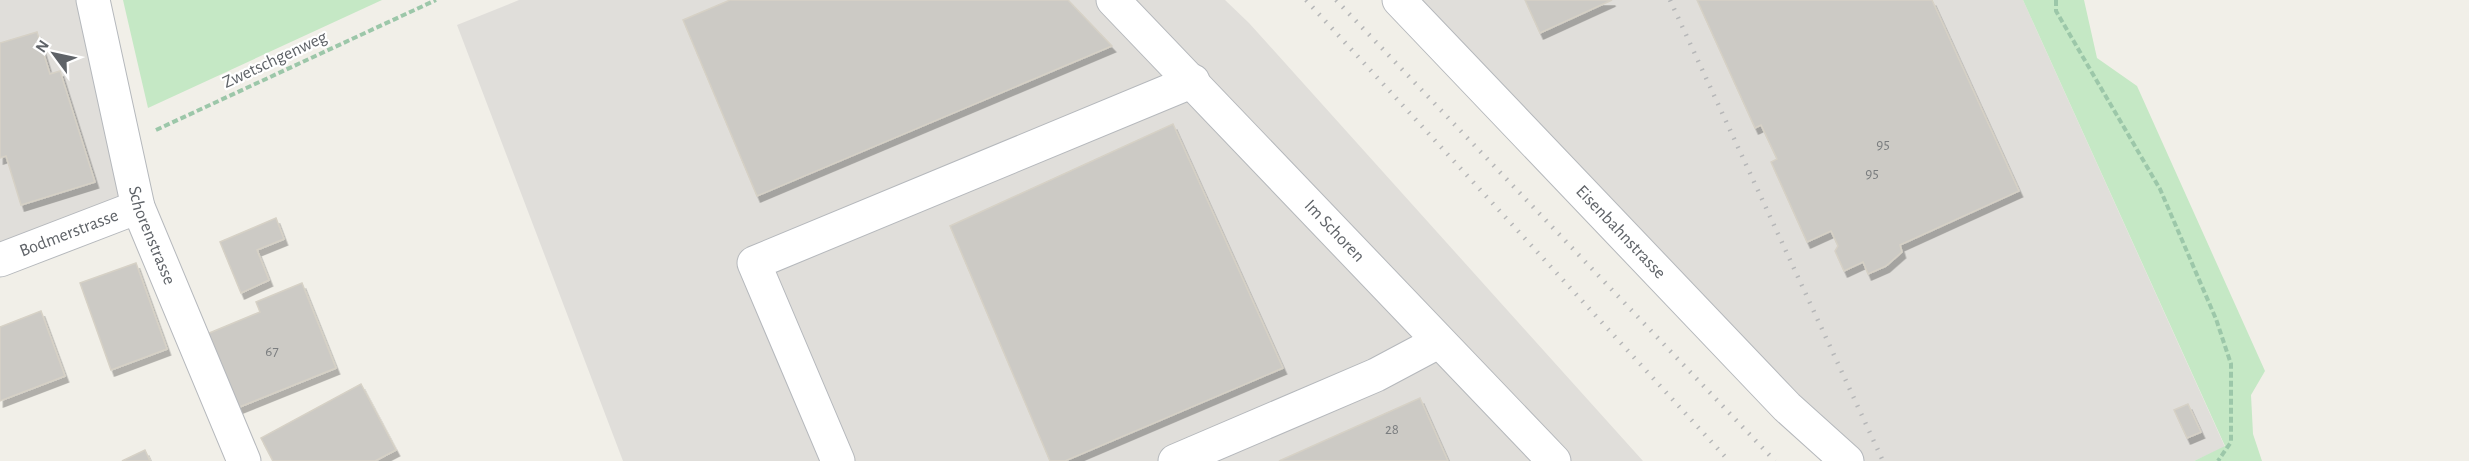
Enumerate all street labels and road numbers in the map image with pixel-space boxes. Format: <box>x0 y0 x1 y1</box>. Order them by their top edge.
street label: Zwetschgenweg <box>220 28 330 92</box>
street label: Eisenbahnstrasse <box>1572 182 1669 283</box>
street label: Schorenstrasse <box>125 184 178 287</box>
street label: Im Schoren <box>1301 197 1368 266</box>
street label: Bodmerstrasse <box>17 206 121 261</box>

